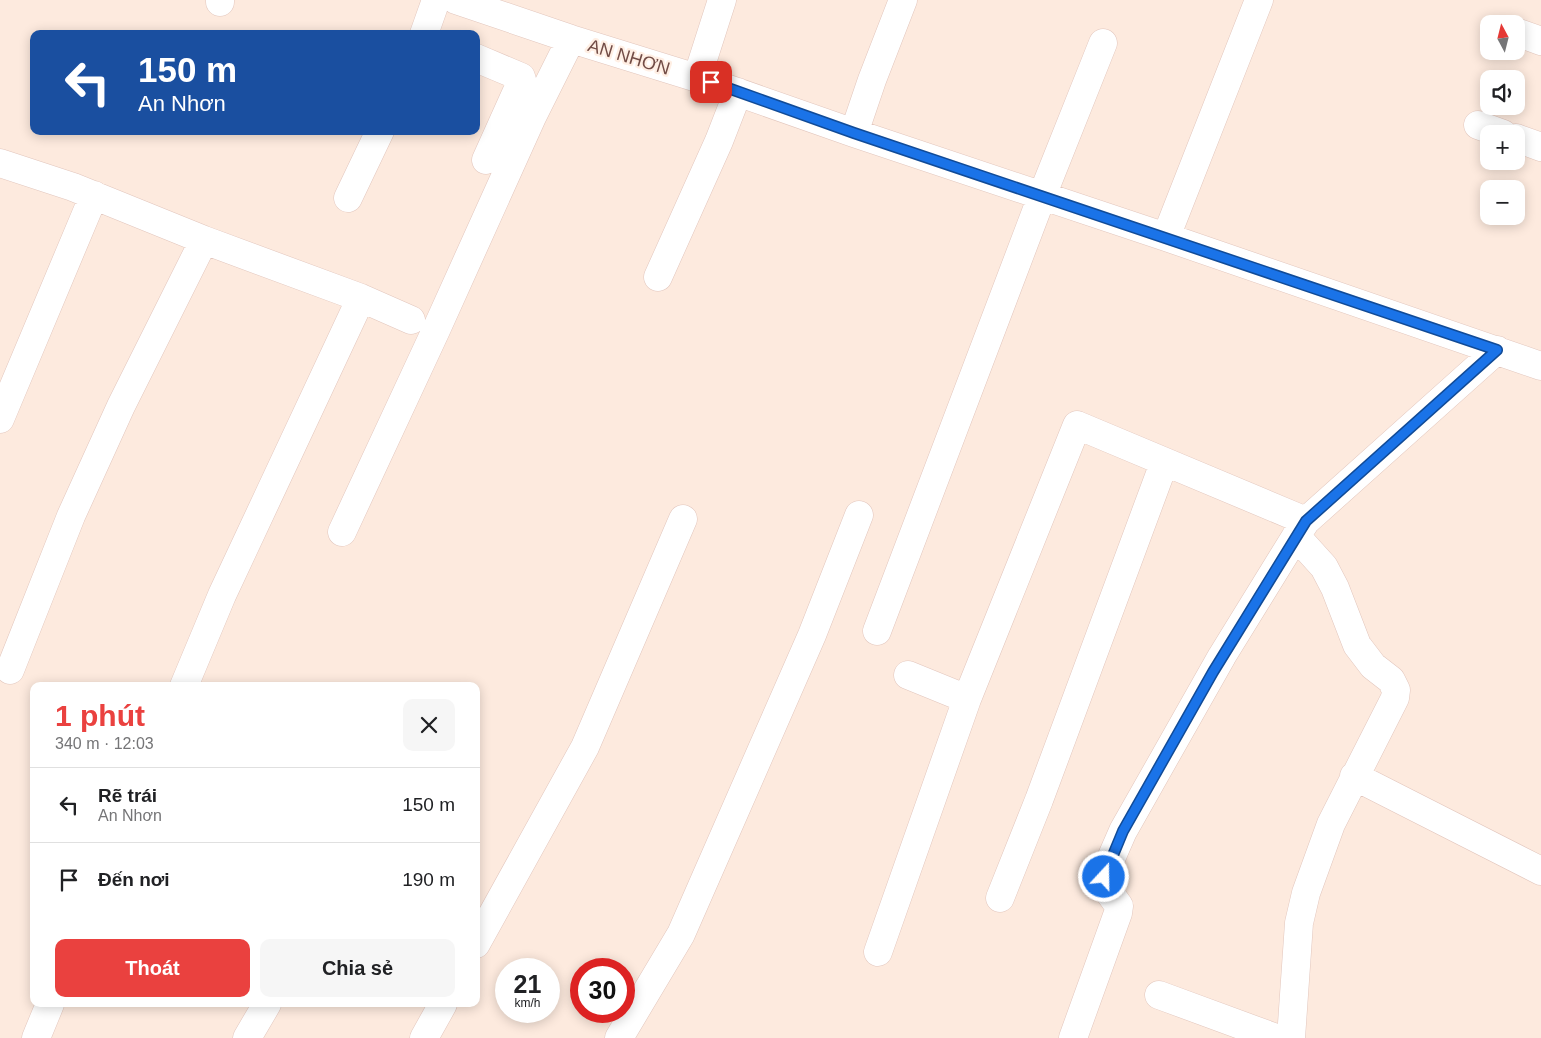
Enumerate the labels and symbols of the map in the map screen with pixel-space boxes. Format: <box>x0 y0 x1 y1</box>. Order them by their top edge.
north arrow <box>1480 15 1525 60</box>
street label: AN NHƠN <box>586 35 672 79</box>
pin <box>690 61 732 103</box>
position arrow <box>1077 850 1129 902</box>
speed limit sign: 30 <box>570 958 635 1023</box>

